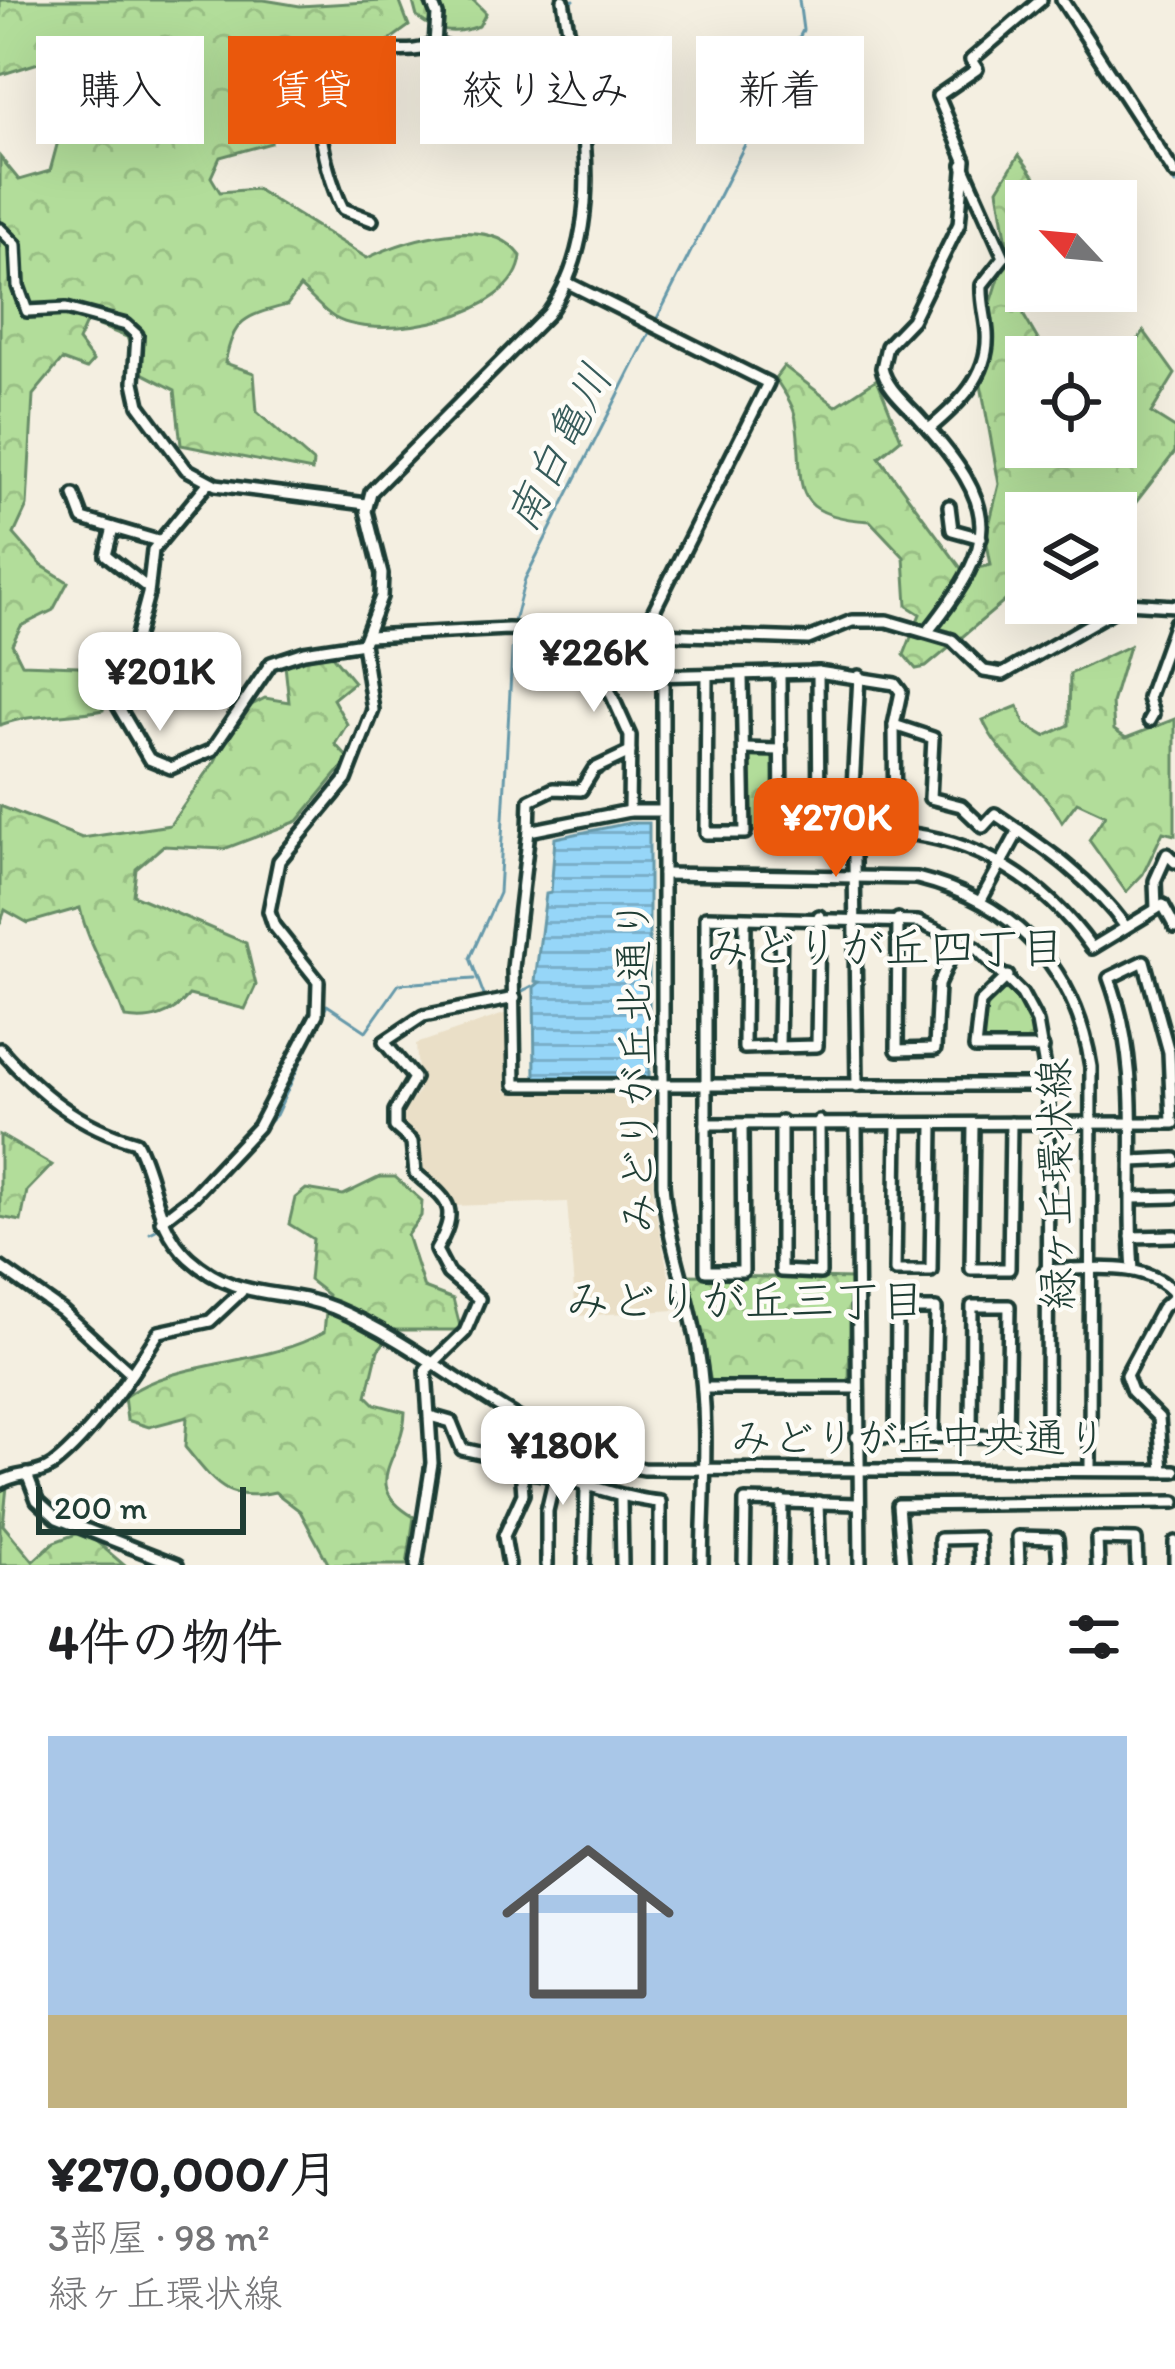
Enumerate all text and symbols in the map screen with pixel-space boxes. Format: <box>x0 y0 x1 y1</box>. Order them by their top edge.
chip: 購入 <box>36 36 204 144</box>
chip: 賃貸 <box>228 36 396 144</box>
chip: 絞り込み <box>420 36 672 144</box>
chip: 新着 <box>696 36 864 144</box>
north arrow <box>1005 180 1137 312</box>
map controls <box>1005 180 1137 624</box>
button: locate <box>1005 336 1137 468</box>
water label: 南白亀川 <box>493 355 623 539</box>
button: layers <box>1005 492 1137 624</box>
pin: ¥226K <box>510 613 678 715</box>
text: ¥226K <box>540 628 648 675</box>
pin: ¥201K <box>76 632 244 734</box>
text: ¥201K <box>105 647 215 694</box>
pin: ¥270K <box>752 778 920 880</box>
text: ¥270K <box>781 793 891 840</box>
street label: みどりが丘北通り <box>607 898 664 1234</box>
district label: みどりが丘四丁目 <box>705 920 1065 974</box>
street label: 緑ヶ丘環状線 <box>1028 1058 1083 1310</box>
district label: みどりが丘三丁目 <box>565 1273 925 1327</box>
pin: ¥180K <box>479 1406 647 1508</box>
street label: みどりが丘中央通り <box>730 1412 1108 1463</box>
text: ¥180K <box>508 1421 618 1468</box>
scale bar <box>36 1481 246 1534</box>
text: 200 m <box>54 1488 147 1527</box>
icon: filters <box>1061 1604 1127 1670</box>
text: 4件の物件 <box>48 1611 283 1672</box>
icon: home <box>480 1814 696 2030</box>
text: ¥270,000/月 <box>48 2143 339 2204</box>
text: 3部屋 · 98 m² <box>48 2214 270 2261</box>
text: 緑ヶ丘環状線 <box>48 2270 282 2317</box>

